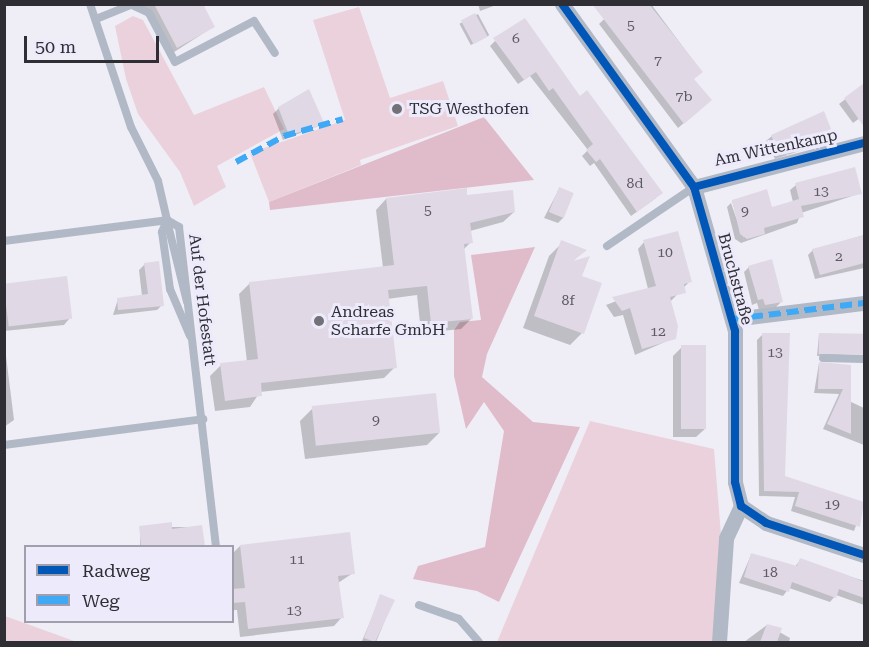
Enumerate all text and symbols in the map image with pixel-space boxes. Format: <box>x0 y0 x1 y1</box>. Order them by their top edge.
house number: 5 <box>627 17 635 33</box>
scale bar <box>27 24 162 62</box>
house number: 6 <box>512 30 520 46</box>
text: 50 m <box>35 36 76 57</box>
house number: 7 <box>654 52 662 68</box>
house number: 7b <box>676 88 692 104</box>
place label: TSG Westhofen <box>409 99 529 119</box>
marker: TSG Westhofen <box>390 102 404 116</box>
street label: Am Wittenkamp <box>713 126 839 170</box>
house number: 8d <box>627 175 643 191</box>
house number: 13 <box>813 183 829 199</box>
house number: 5 <box>424 202 432 218</box>
house number: 9 <box>741 203 749 219</box>
street label: Bruchstraße <box>714 231 756 327</box>
street label: Auf der Hofestatt <box>184 233 220 367</box>
house number: 10 <box>657 244 673 260</box>
house number: 2 <box>835 248 843 264</box>
house number: 8f <box>561 292 575 308</box>
place label: Andreas Scharfe GmbH <box>331 302 445 340</box>
marker: Andreas Scharfe GmbH <box>312 314 326 328</box>
house number: 12 <box>650 323 666 339</box>
house number: 13 <box>767 344 783 360</box>
house number: 9 <box>372 412 380 428</box>
house number: 19 <box>824 496 840 512</box>
legend <box>24 545 234 623</box>
house number: 11 <box>289 551 305 567</box>
text: Radweg <box>82 560 150 581</box>
house number: 18 <box>762 564 778 580</box>
text: Weg <box>82 590 120 611</box>
house number: 13 <box>286 602 302 618</box>

